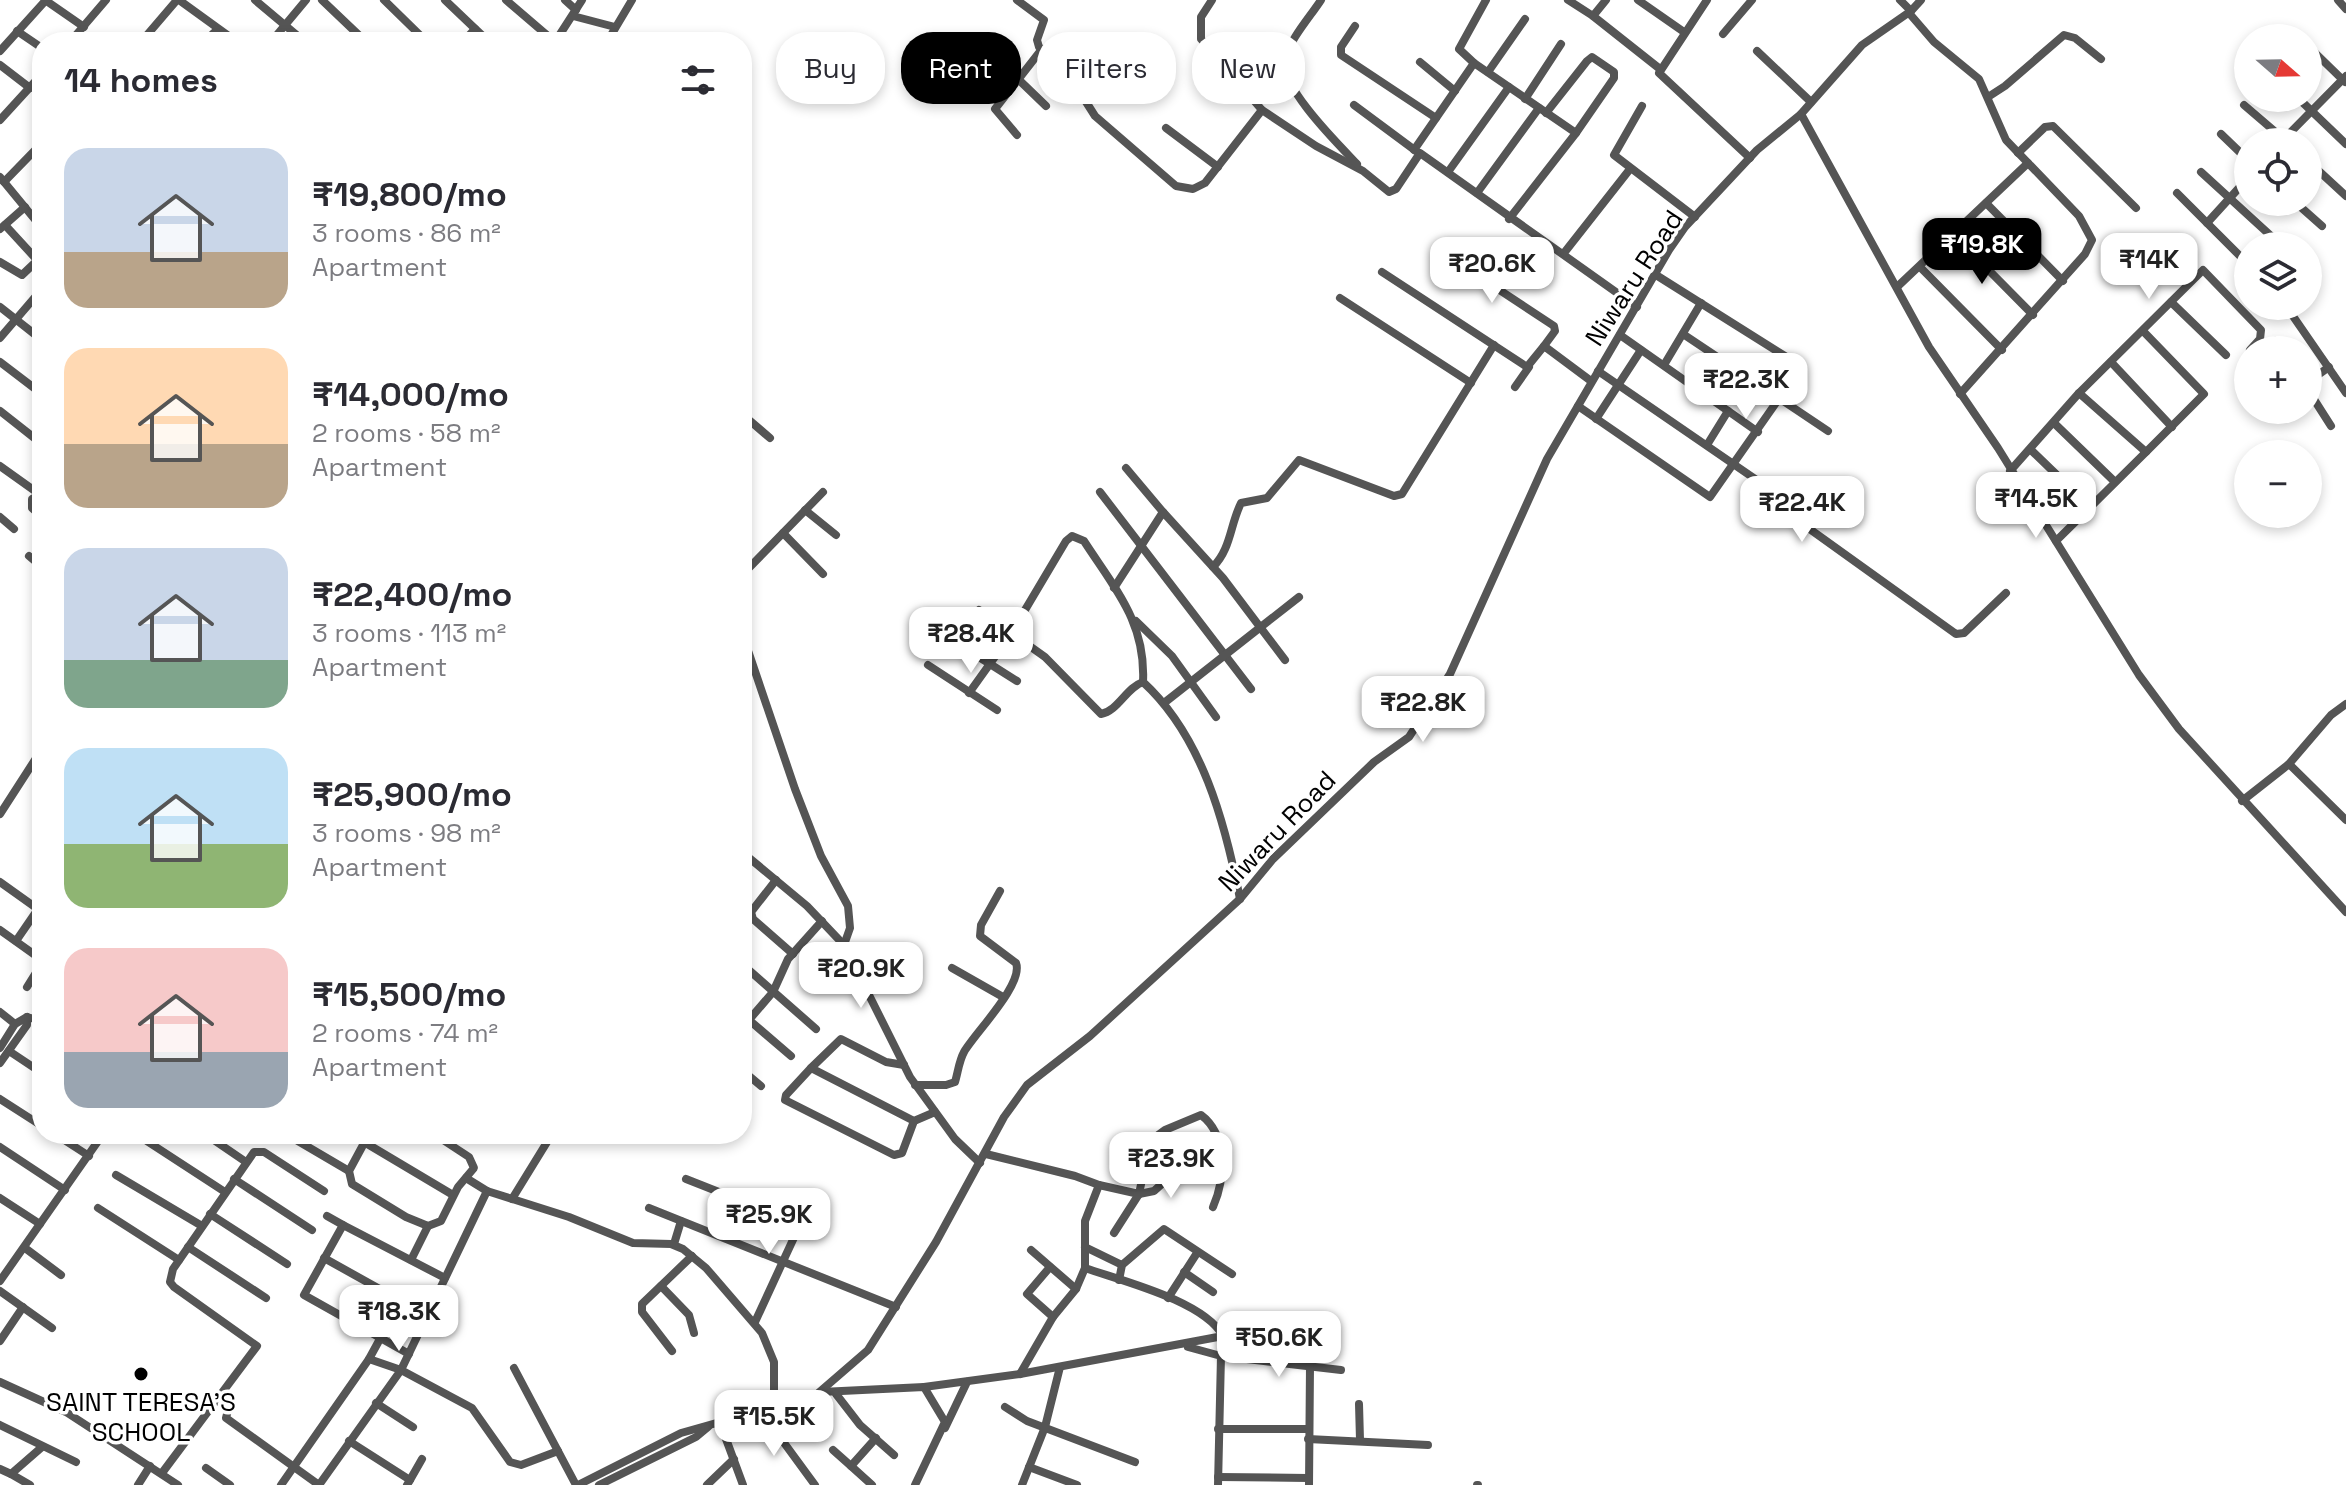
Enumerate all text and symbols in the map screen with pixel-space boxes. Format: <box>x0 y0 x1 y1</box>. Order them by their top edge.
north arrow <box>2234 24 2322 112</box>
map controls <box>2234 24 2322 528</box>
chip: Buy <box>776 32 885 104</box>
chip: Rent <box>901 32 1021 104</box>
chip: Filters <box>1037 32 1176 104</box>
chip: New <box>1192 32 1305 104</box>
icon: filters <box>676 58 720 102</box>
text: 14 homes <box>64 59 218 102</box>
button: locate <box>2234 128 2322 216</box>
text: ₹19,800/mo <box>312 173 507 216</box>
icon: home <box>128 180 224 276</box>
street label: Niwaru Road <box>1577 204 1691 352</box>
text: 3 rooms · 86 m² <box>312 216 501 250</box>
pin: ₹19.8K <box>1917 218 2047 286</box>
text: ₹19.8K <box>1940 227 2024 261</box>
button: layers <box>2234 232 2322 320</box>
pin: ₹14K <box>2102 233 2196 301</box>
pin: ₹20.6K <box>1427 237 1557 305</box>
text: ₹14K <box>2119 242 2179 276</box>
text: ₹20.6K <box>1448 246 1536 280</box>
text: Apartment <box>312 250 447 284</box>
button: + <box>2234 336 2322 424</box>
pin: ₹22.3K <box>1681 353 1811 421</box>
text: ₹22.3K <box>1703 362 1789 396</box>
text: ₹14,000/mo <box>312 373 509 416</box>
icon: home <box>128 380 224 476</box>
text: 2 rooms · 58 m² <box>312 416 500 450</box>
button: − <box>2234 440 2322 528</box>
text: Apartment <box>312 450 447 484</box>
pin: ₹14.5K <box>1971 472 2101 540</box>
pin: ₹22.4K <box>1737 476 1867 544</box>
text: ₹14.5K <box>1994 481 2078 515</box>
text: ₹22.4K <box>1758 485 1846 519</box>
text: ₹22,400/mo <box>312 573 512 616</box>
icon: home <box>128 580 224 676</box>
pin: ₹28.4K <box>906 607 1036 675</box>
text: 3 rooms · 113 m² <box>312 616 506 650</box>
text: ₹28.4K <box>927 616 1015 650</box>
text: Apartment <box>312 650 447 684</box>
pin: ₹22.8K <box>1358 676 1488 744</box>
text: ₹22.8K <box>1380 685 1466 719</box>
street label: Niwaru Road <box>1211 763 1343 899</box>
text: ₹25,900/mo <box>312 773 512 816</box>
icon: home <box>128 780 224 876</box>
text: 3 rooms · 98 m² <box>312 816 501 850</box>
text: Apartment <box>312 850 447 884</box>
pin: ₹20.9K <box>796 942 926 1010</box>
text: ₹20.9K <box>817 951 905 985</box>
text: ₹15,500/mo <box>312 973 506 1016</box>
icon: home <box>128 980 224 1076</box>
text: 2 rooms · 74 m² <box>312 1016 498 1050</box>
text: Apartment <box>312 1050 447 1084</box>
pin: ₹23.9K <box>1106 1132 1236 1200</box>
text: ₹23.9K <box>1127 1141 1215 1175</box>
pin: ₹25.9K <box>704 1188 834 1256</box>
text: ₹25.9K <box>725 1197 813 1231</box>
pin: ₹18.3K <box>334 1285 464 1353</box>
text: ₹18.3K <box>357 1294 441 1328</box>
pin: ₹50.6K <box>1214 1311 1344 1379</box>
text: ₹50.6K <box>1235 1320 1323 1354</box>
marker: SAINT TERESA'S SCHOOL <box>132 1365 150 1383</box>
place label: SAINT TERESA'S SCHOOL <box>46 1385 236 1449</box>
pin: ₹15.5K <box>709 1390 839 1458</box>
text: ₹15.5K <box>732 1399 816 1433</box>

